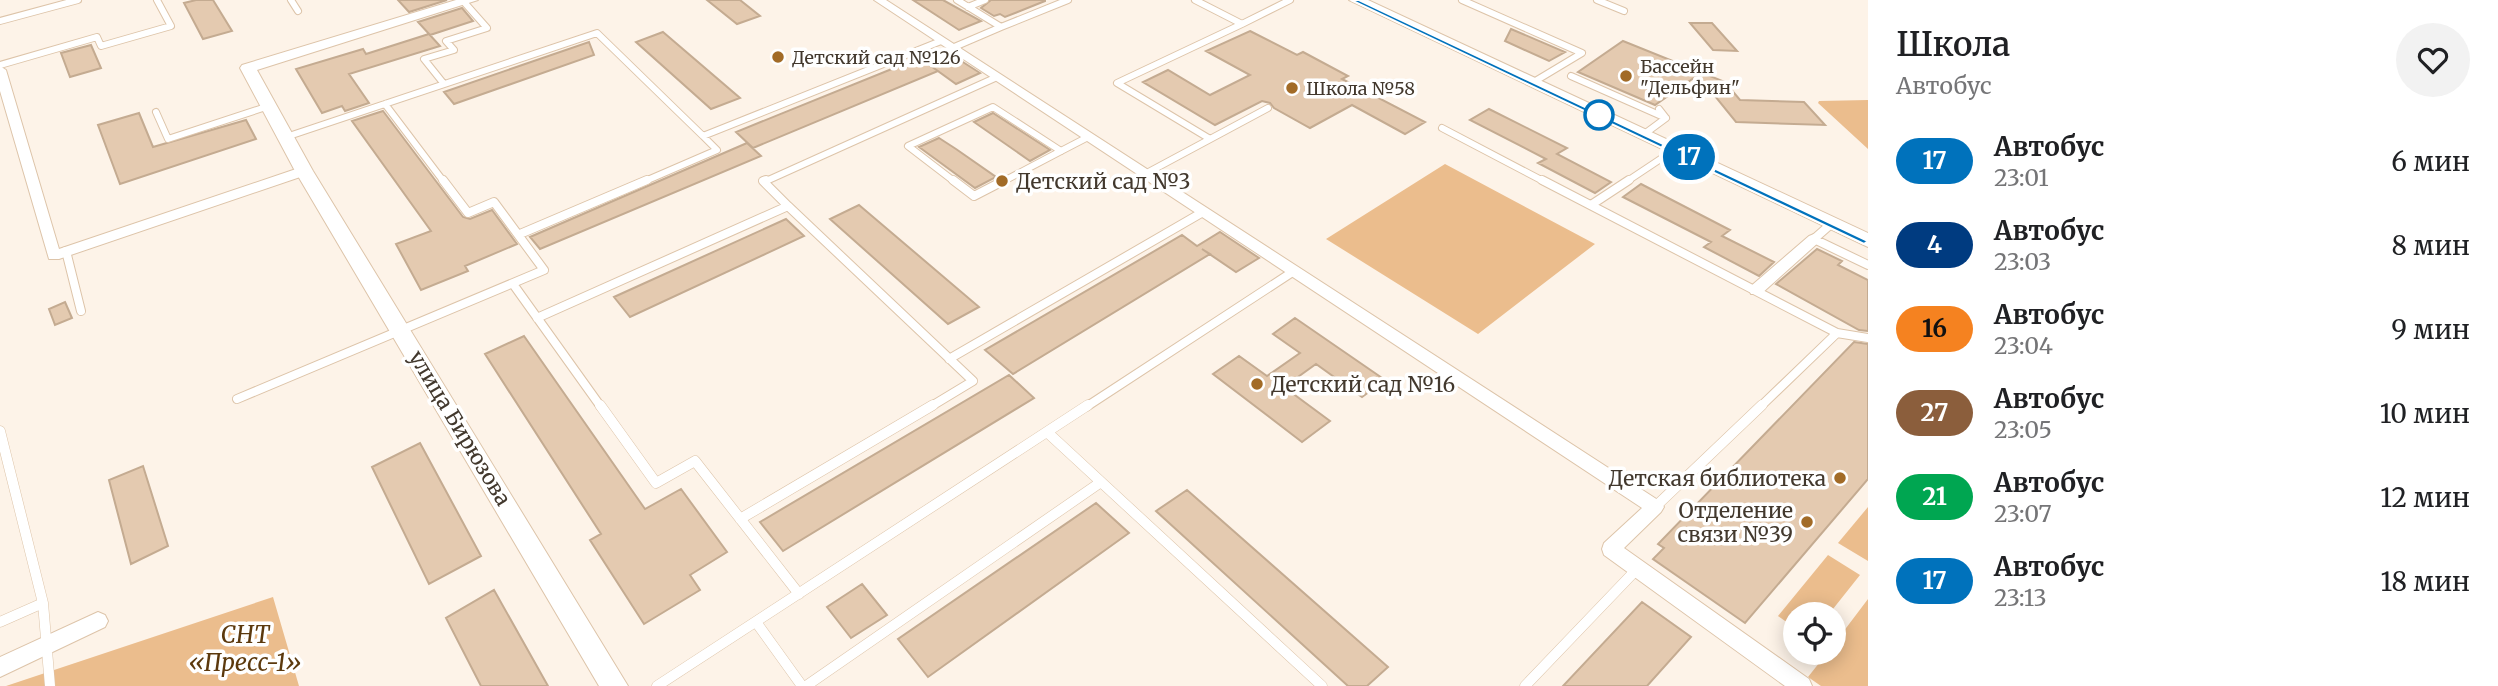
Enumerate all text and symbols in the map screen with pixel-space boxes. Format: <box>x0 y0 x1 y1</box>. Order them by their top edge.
button: heart <box>2396 23 2470 97</box>
text: Школа <box>1896 24 2010 65</box>
place label: Детский сад №126 <box>792 46 961 69</box>
marker: Детский сад №126 <box>770 49 786 65</box>
place label: Бассейн "Дельфин" <box>1640 55 1740 99</box>
marker: Бассейн "Дельфин" <box>1618 68 1634 84</box>
text: Автобус <box>1896 71 1992 100</box>
place label: Школа №58 <box>1306 77 1415 100</box>
marker: Школа №58 <box>1284 80 1300 96</box>
unlabelled marker <box>1584 100 1614 130</box>
text: Автобус <box>1994 130 2104 163</box>
line badge: 17 <box>1658 134 1720 180</box>
text: 17 <box>1677 141 1701 172</box>
text: 17 <box>1922 145 1947 176</box>
text: 6 мин <box>2391 145 2470 178</box>
text: 23:01 <box>1994 163 2049 192</box>
place label: Детский сад №3 <box>1016 168 1191 195</box>
marker: Детский сад №3 <box>994 173 1010 189</box>
text: Автобус <box>1994 214 2104 247</box>
text: 4 <box>1927 229 1942 260</box>
text: 8 мин <box>2392 229 2470 262</box>
text: 23:03 <box>1994 247 2051 276</box>
text: Автобус <box>1994 298 2104 331</box>
text: 16 <box>1922 313 1947 344</box>
text: 9 мин <box>2391 313 2470 346</box>
text: 23:04 <box>1994 331 2053 360</box>
street label: улица Бирюзова <box>403 345 517 511</box>
place label: Детский сад №16 <box>1271 371 1455 398</box>
marker: Детский сад №16 <box>1249 376 1265 392</box>
text: Автобус <box>1994 382 2104 415</box>
text: 27 <box>1921 397 1948 428</box>
text: 10 мин <box>2380 397 2470 430</box>
text: 23:05 <box>1994 415 2052 444</box>
place label: Детская библиотека <box>1609 465 1826 492</box>
text: Автобус <box>1994 466 2104 499</box>
marker: Детская библиотека <box>1832 470 1848 486</box>
text: 21 <box>1922 481 1947 512</box>
text: 12 мин <box>2380 481 2470 514</box>
place label: Отделение связи №39 <box>1677 497 1793 548</box>
text: 23:07 <box>1994 499 2052 528</box>
marker: Отделение связи №39 <box>1799 514 1815 530</box>
text: Автобус <box>1994 550 2104 583</box>
text: 17 <box>1922 565 1947 596</box>
text: 18 мин <box>2381 565 2470 598</box>
text: 23:13 <box>1994 583 2047 612</box>
map controls <box>1783 602 1846 665</box>
button: locate <box>1783 602 1846 665</box>
park label: СНТ «Пресс-1» <box>189 619 301 678</box>

